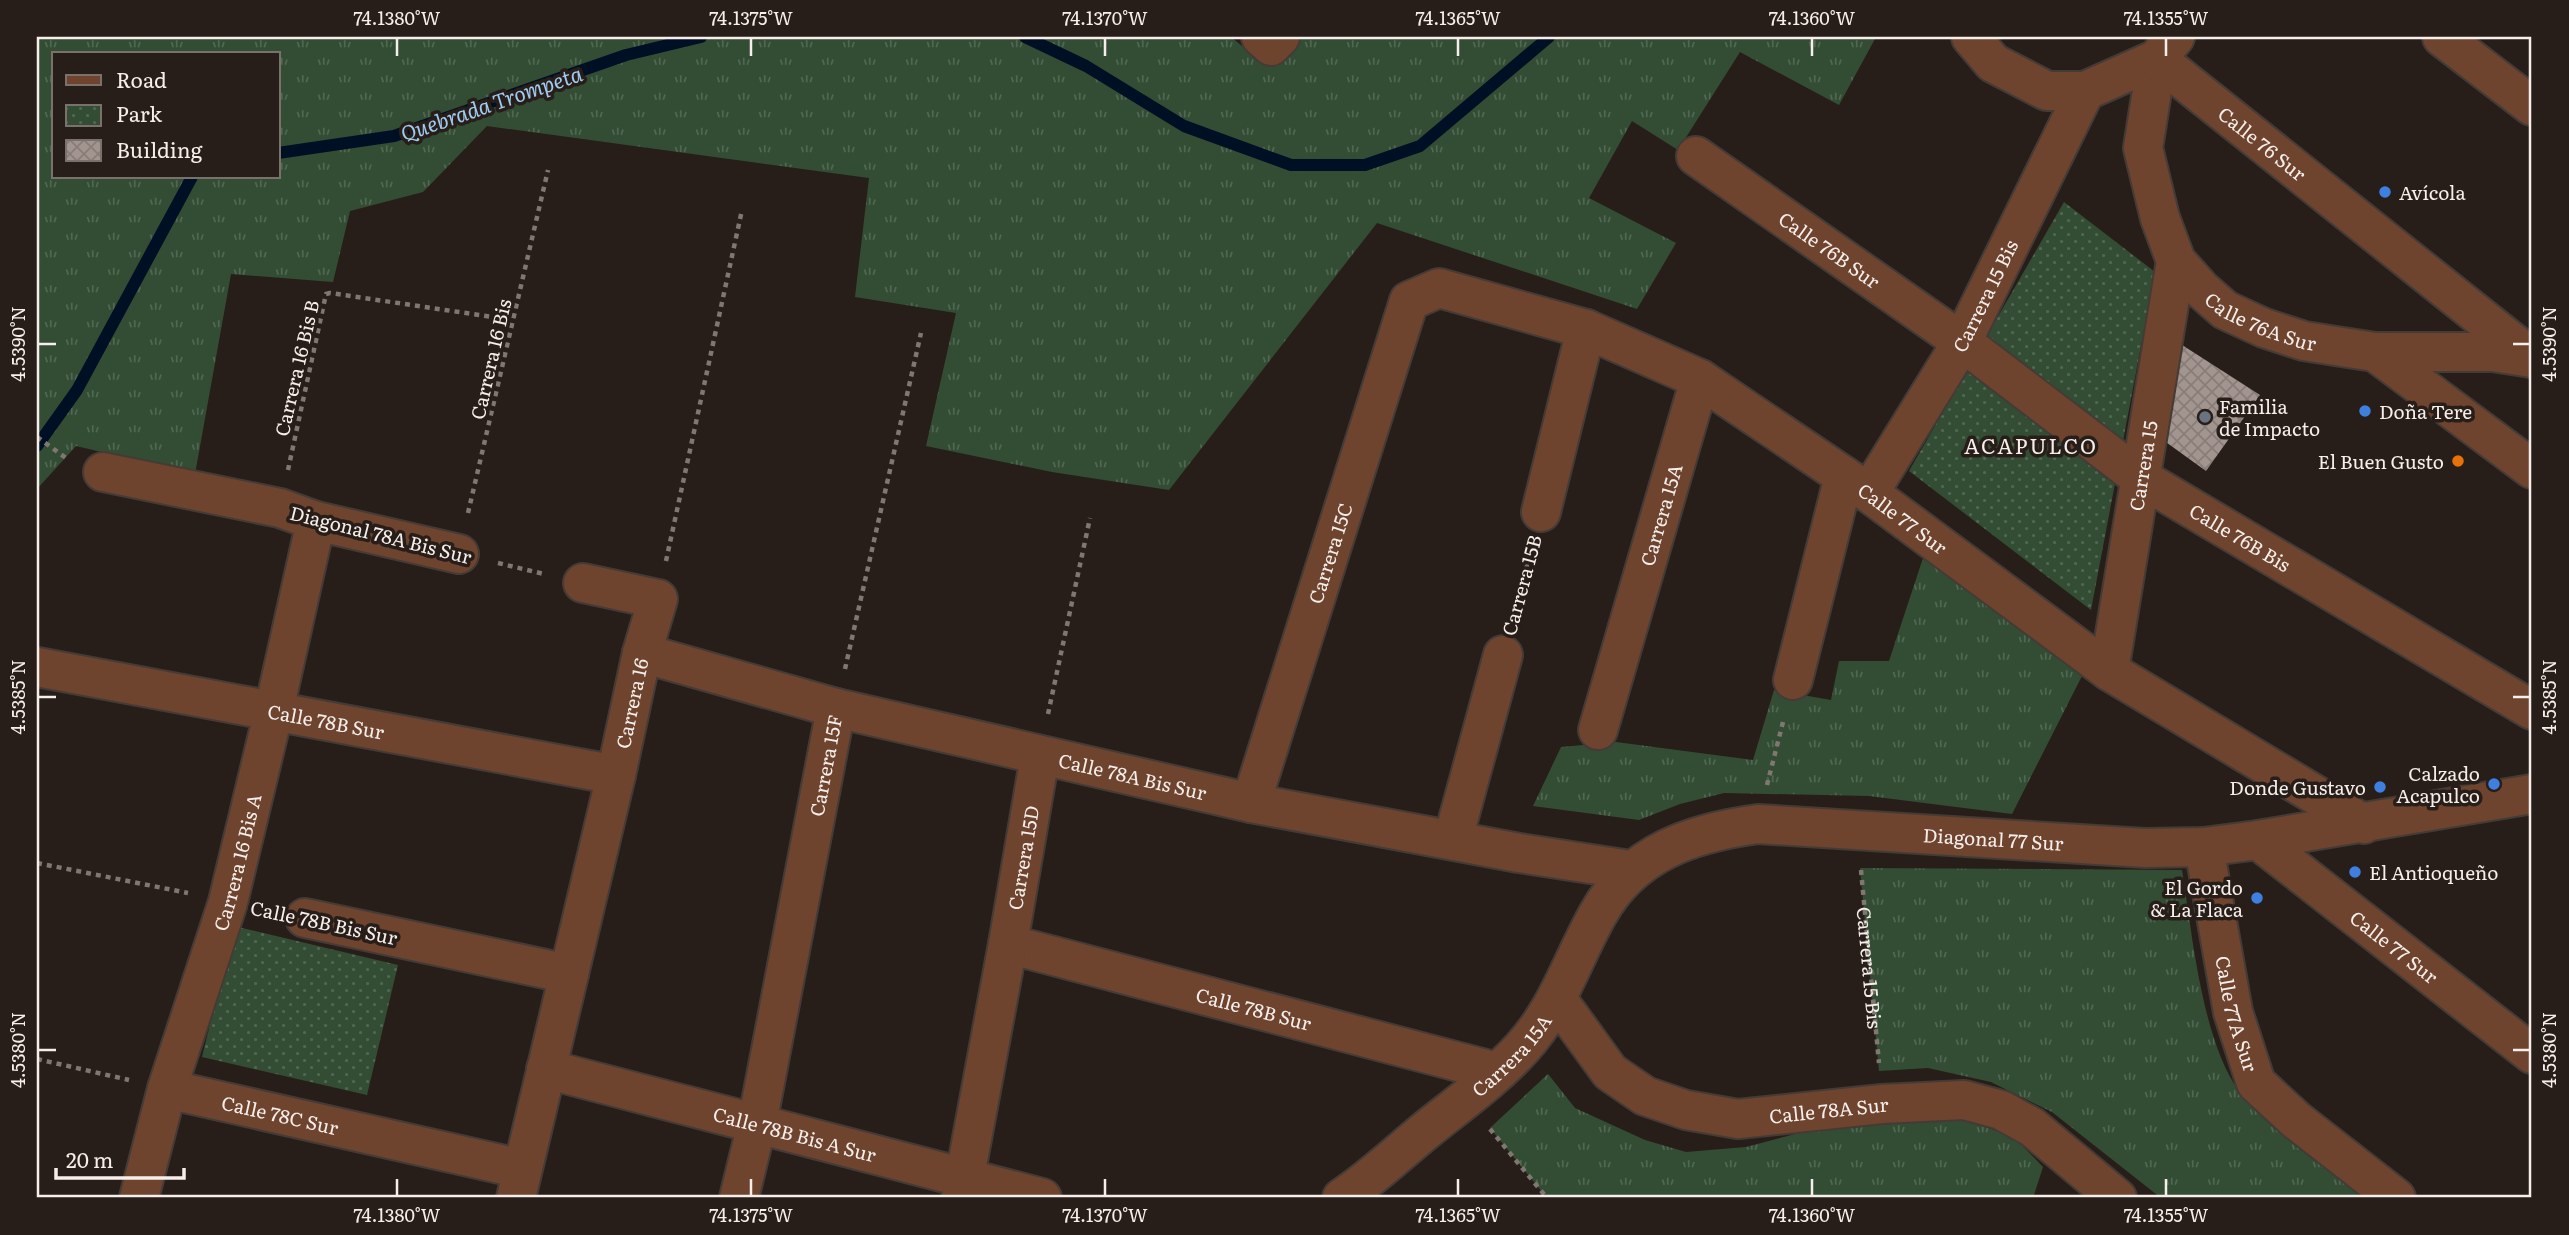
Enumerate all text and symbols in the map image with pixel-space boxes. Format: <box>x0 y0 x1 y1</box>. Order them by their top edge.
text: 74.1380°W <box>354 4 441 31</box>
text: 74.1375°W <box>709 4 793 31</box>
text: 74.1370°W <box>1062 4 1148 31</box>
text: 74.1365°W <box>1415 4 1501 31</box>
text: 74.1360°W <box>1769 4 1856 31</box>
text: 74.1355°W <box>2124 4 2209 31</box>
legend <box>52 52 280 178</box>
water label: Quebrada Trompeta <box>396 56 586 148</box>
text: Road <box>116 63 167 94</box>
text: Park <box>116 97 162 128</box>
street label: Calle 76 Sur <box>2213 99 2313 187</box>
text: Building <box>116 133 203 164</box>
place label: Avícola <box>2399 178 2466 206</box>
marker: Avícola <box>2377 184 2393 200</box>
street label: Calle 76B Sur <box>1773 204 1886 295</box>
street label: Carrera 15 Bis <box>1945 234 2024 357</box>
street label: Calle 76A Sur <box>2199 285 2318 357</box>
street label: Carrera 16 Bis <box>463 296 518 422</box>
street label: Carrera 16 Bis B <box>267 297 325 439</box>
text: 4.5390°N <box>4 306 31 382</box>
text: 4.5390°N <box>2535 306 2562 382</box>
place label: Familia de Impacto <box>2219 392 2320 442</box>
place label: Doña Tere <box>2379 397 2472 425</box>
marker: Doña Tere <box>2357 403 2373 419</box>
marker: Familia de Impacto <box>2197 409 2213 425</box>
street label: Carrera 15 <box>2121 418 2164 513</box>
district label: ACAPULCO <box>1964 429 2098 460</box>
place label: El Buen Gusto <box>2318 447 2444 475</box>
marker: El Buen Gusto <box>2450 453 2466 469</box>
street label: Carrera 15A <box>1632 461 1689 569</box>
street label: Calle 77 Sur <box>1853 476 1953 561</box>
street label: Calle 76B Bis <box>2184 496 2297 578</box>
street label: Diagonal 78A Bis Sur <box>287 498 475 570</box>
street label: Carrera 15C <box>1301 499 1359 607</box>
street label: Carrera 15B <box>1494 531 1548 639</box>
street label: Carrera 16 <box>608 656 655 751</box>
text: 4.5385°N <box>4 660 31 734</box>
text: 4.5385°N <box>2535 660 2562 734</box>
street label: Calle 78B Sur <box>265 696 387 746</box>
street label: Carrera 15F <box>802 712 848 819</box>
street label: Calle 78A Bis Sur <box>1056 745 1209 806</box>
place label: Calzado Acapulco <box>2396 759 2480 809</box>
place label: Donde Gustavo <box>2229 773 2366 801</box>
marker: Calzado Acapulco <box>2486 776 2502 792</box>
marker: Donde Gustavo <box>2372 779 2388 795</box>
street label: Carrera 16 Bis A <box>206 791 268 934</box>
street label: Carrera 15D <box>1000 803 1045 912</box>
street label: Diagonal 77 Sur <box>1922 820 2064 857</box>
place label: El Antioqueño <box>2369 858 2498 886</box>
marker: El Antioqueño <box>2347 864 2363 880</box>
place label: El Gordo & La Flaca <box>2150 873 2244 923</box>
marker: El Gordo & La Flaca <box>2249 890 2265 906</box>
street label: Calle 78B Bis Sur <box>248 893 400 951</box>
street label: Calle 77 Sur <box>2344 903 2444 990</box>
street label: Carrera 15 Bis <box>1850 905 1890 1030</box>
street label: Calle 77A Sur <box>2209 953 2265 1075</box>
street label: Calle 78B Sur <box>1193 980 1314 1037</box>
street label: Carrera 15A <box>1465 1008 1558 1103</box>
text: 4.5380°N <box>4 1012 31 1088</box>
text: 4.5380°N <box>2535 1012 2562 1088</box>
street label: Calle 78C Sur <box>219 1088 341 1141</box>
street label: Calle 78A Sur <box>1768 1090 1889 1130</box>
street label: Calle 78B Bis A Sur <box>710 1099 879 1168</box>
scale bar <box>56 1137 184 1181</box>
text: 20 m <box>66 1143 113 1174</box>
text: 74.1380°W <box>354 1201 441 1228</box>
text: 74.1375°W <box>709 1201 793 1228</box>
text: 74.1370°W <box>1062 1201 1148 1228</box>
text: 74.1365°W <box>1415 1201 1501 1228</box>
text: 74.1360°W <box>1769 1201 1856 1228</box>
text: 74.1355°W <box>2124 1201 2209 1228</box>

